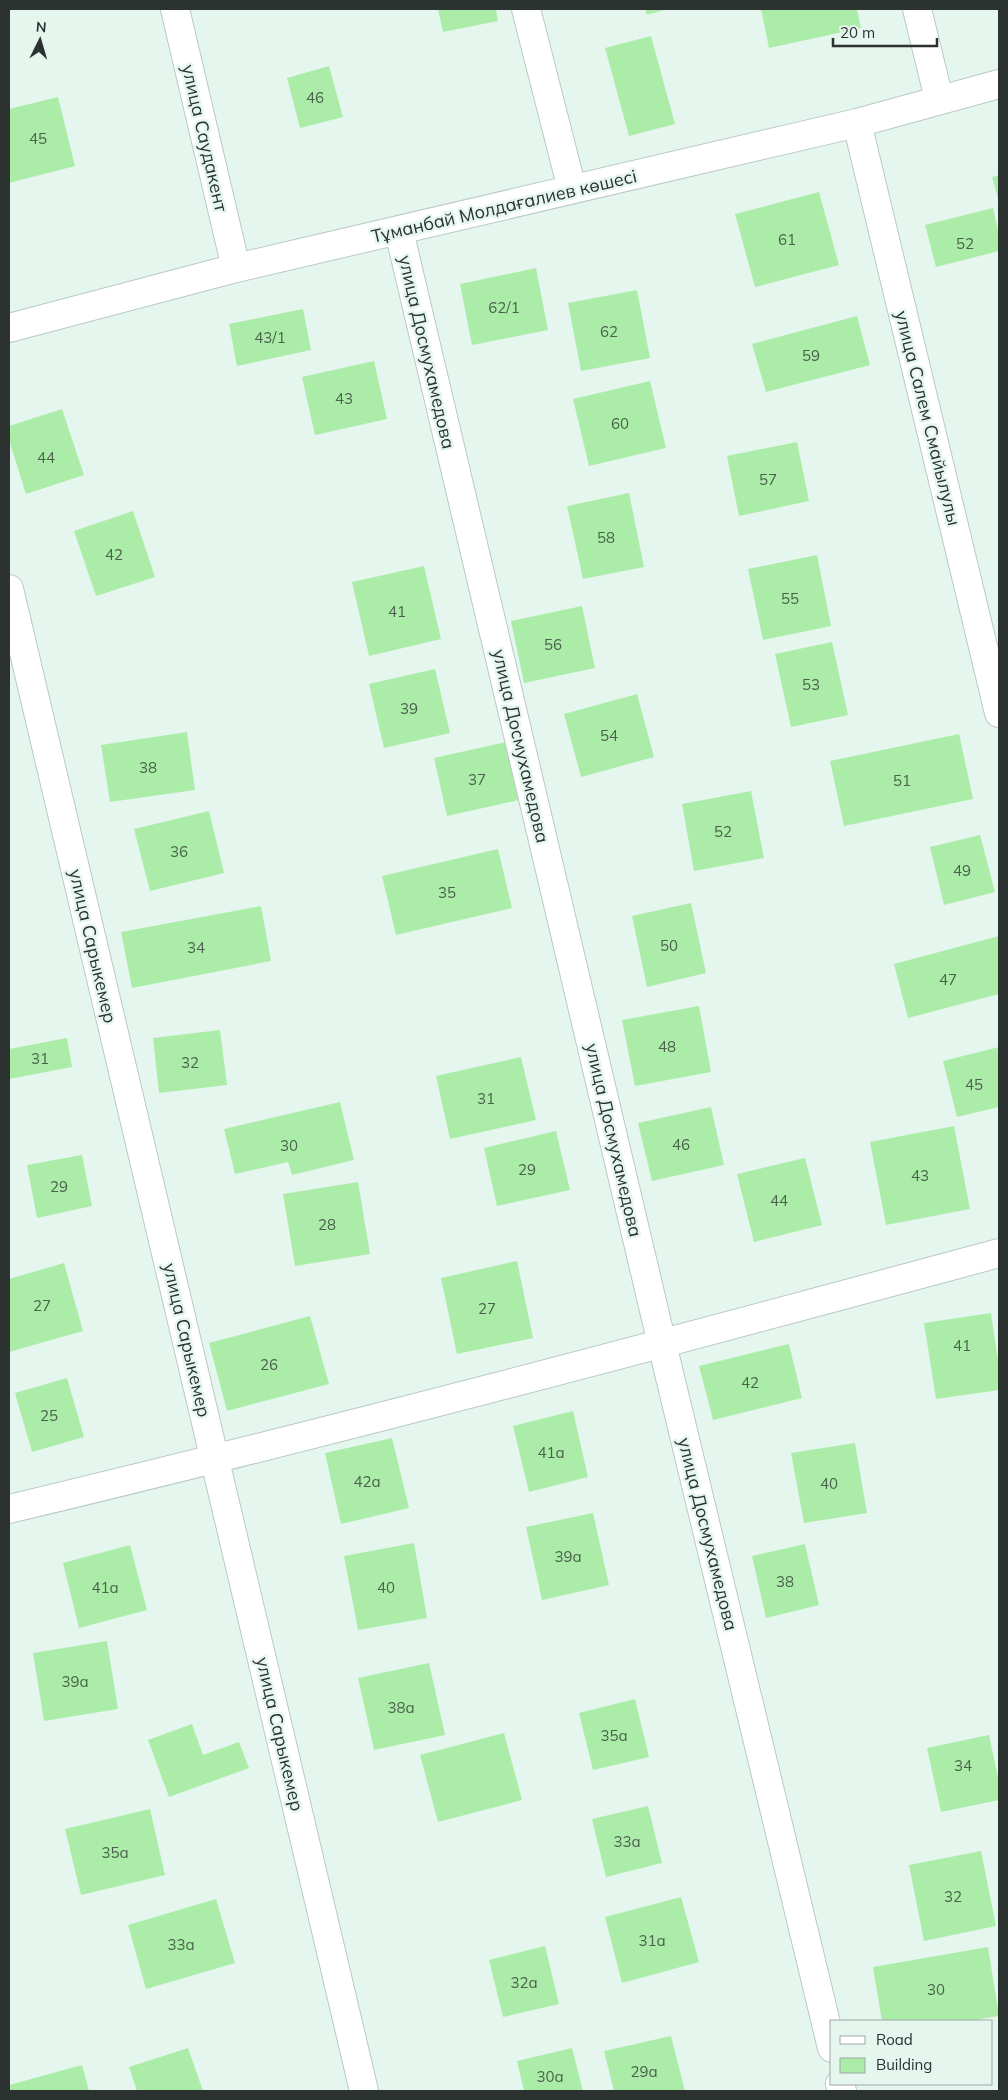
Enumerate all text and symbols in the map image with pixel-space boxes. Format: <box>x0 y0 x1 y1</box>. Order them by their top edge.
north arrow <box>15 15 65 65</box>
scale bar <box>833 15 937 47</box>
text: N <box>35 18 47 36</box>
text: 20 m <box>840 23 875 42</box>
street label: улица Саудакент <box>177 62 233 215</box>
house number: 46 <box>306 88 324 107</box>
house number: 45 <box>29 129 47 148</box>
street label: Тұманбай Молдағалиев көшесі <box>369 164 639 248</box>
house number: 61 <box>778 230 796 249</box>
house number: 52 <box>956 234 974 253</box>
street label: улица Досмухамедова <box>394 253 460 451</box>
house number: 62/1 <box>488 298 520 317</box>
street label: улица Салем Смайылулы <box>890 308 966 528</box>
house number: 62 <box>600 322 618 341</box>
house number: 43/1 <box>254 328 286 347</box>
house number: 59 <box>802 346 820 365</box>
house number: 43 <box>335 389 353 408</box>
house number: 60 <box>611 414 629 433</box>
house number: 44 <box>37 448 55 467</box>
house number: 57 <box>759 470 777 489</box>
house number: 58 <box>597 528 615 547</box>
house number: 42 <box>105 545 123 564</box>
house number: 55 <box>781 589 799 608</box>
house number: 41 <box>388 602 406 621</box>
house number: 56 <box>544 635 562 654</box>
street label: улица Досмухамедова <box>488 647 554 845</box>
house number: 53 <box>802 675 820 694</box>
house number: 39 <box>400 699 418 718</box>
house number: 54 <box>600 726 618 745</box>
house number: 38 <box>139 758 157 777</box>
house number: 37 <box>468 770 486 789</box>
house number: 51 <box>893 771 911 790</box>
house number: 52 <box>714 822 732 841</box>
house number: 36 <box>170 842 188 861</box>
house number: 49 <box>953 861 971 880</box>
street label: улица Сарыкемер <box>64 867 122 1025</box>
house number: 35 <box>438 883 456 902</box>
house number: 50 <box>660 936 678 955</box>
house number: 34 <box>187 938 205 957</box>
house number: 47 <box>939 970 957 989</box>
house number: 48 <box>658 1037 676 1056</box>
street label: улица Досмухамедова <box>581 1041 647 1239</box>
house number: 31 <box>31 1049 49 1068</box>
house number: 32 <box>181 1053 199 1072</box>
house number: 45 <box>965 1075 983 1094</box>
house number: 31 <box>477 1089 495 1108</box>
house number: 46 <box>672 1135 690 1154</box>
house number: 30 <box>280 1136 298 1155</box>
house number: 29 <box>518 1160 536 1179</box>
house number: 43 <box>911 1166 929 1185</box>
house number: 29 <box>50 1177 68 1196</box>
house number: 44 <box>770 1191 788 1210</box>
house number: 28 <box>318 1215 336 1234</box>
street label: улица Сарыкемер <box>158 1261 216 1419</box>
house number: 27 <box>33 1296 51 1315</box>
house number: 27 <box>478 1299 496 1318</box>
house number: 41 <box>953 1336 971 1355</box>
house number: 26 <box>260 1355 278 1374</box>
house number: 42 <box>741 1373 759 1392</box>
house number: 25 <box>40 1406 58 1425</box>
street label: улица Досмухамедова <box>673 1435 743 1633</box>
house number: 41а <box>537 1443 565 1462</box>
house number: 42а <box>353 1472 381 1491</box>
house number: 40 <box>820 1474 838 1493</box>
house number: 39а <box>554 1547 582 1566</box>
house number: 38 <box>776 1572 794 1591</box>
house number: 41а <box>91 1578 119 1597</box>
house number: 40 <box>377 1578 395 1597</box>
street label: улица Сарыкемер <box>251 1655 309 1813</box>
house number: 39а <box>61 1672 89 1691</box>
house number: 38а <box>387 1698 415 1717</box>
house number: 35а <box>600 1726 628 1745</box>
house number: 34 <box>954 1756 972 1775</box>
house number: 33а <box>613 1832 641 1851</box>
house number: 35а <box>101 1843 129 1862</box>
house number: 32 <box>944 1887 962 1906</box>
house number: 31а <box>638 1931 666 1950</box>
house number: 33а <box>167 1935 195 1954</box>
house number: 32а <box>510 1973 538 1992</box>
house number: 30 <box>927 1980 945 1999</box>
legend <box>830 2020 993 2085</box>
text: Road <box>876 2030 913 2049</box>
text: Building <box>876 2055 932 2074</box>
house number: 29а <box>630 2062 658 2081</box>
house number: 30а <box>536 2067 564 2086</box>

